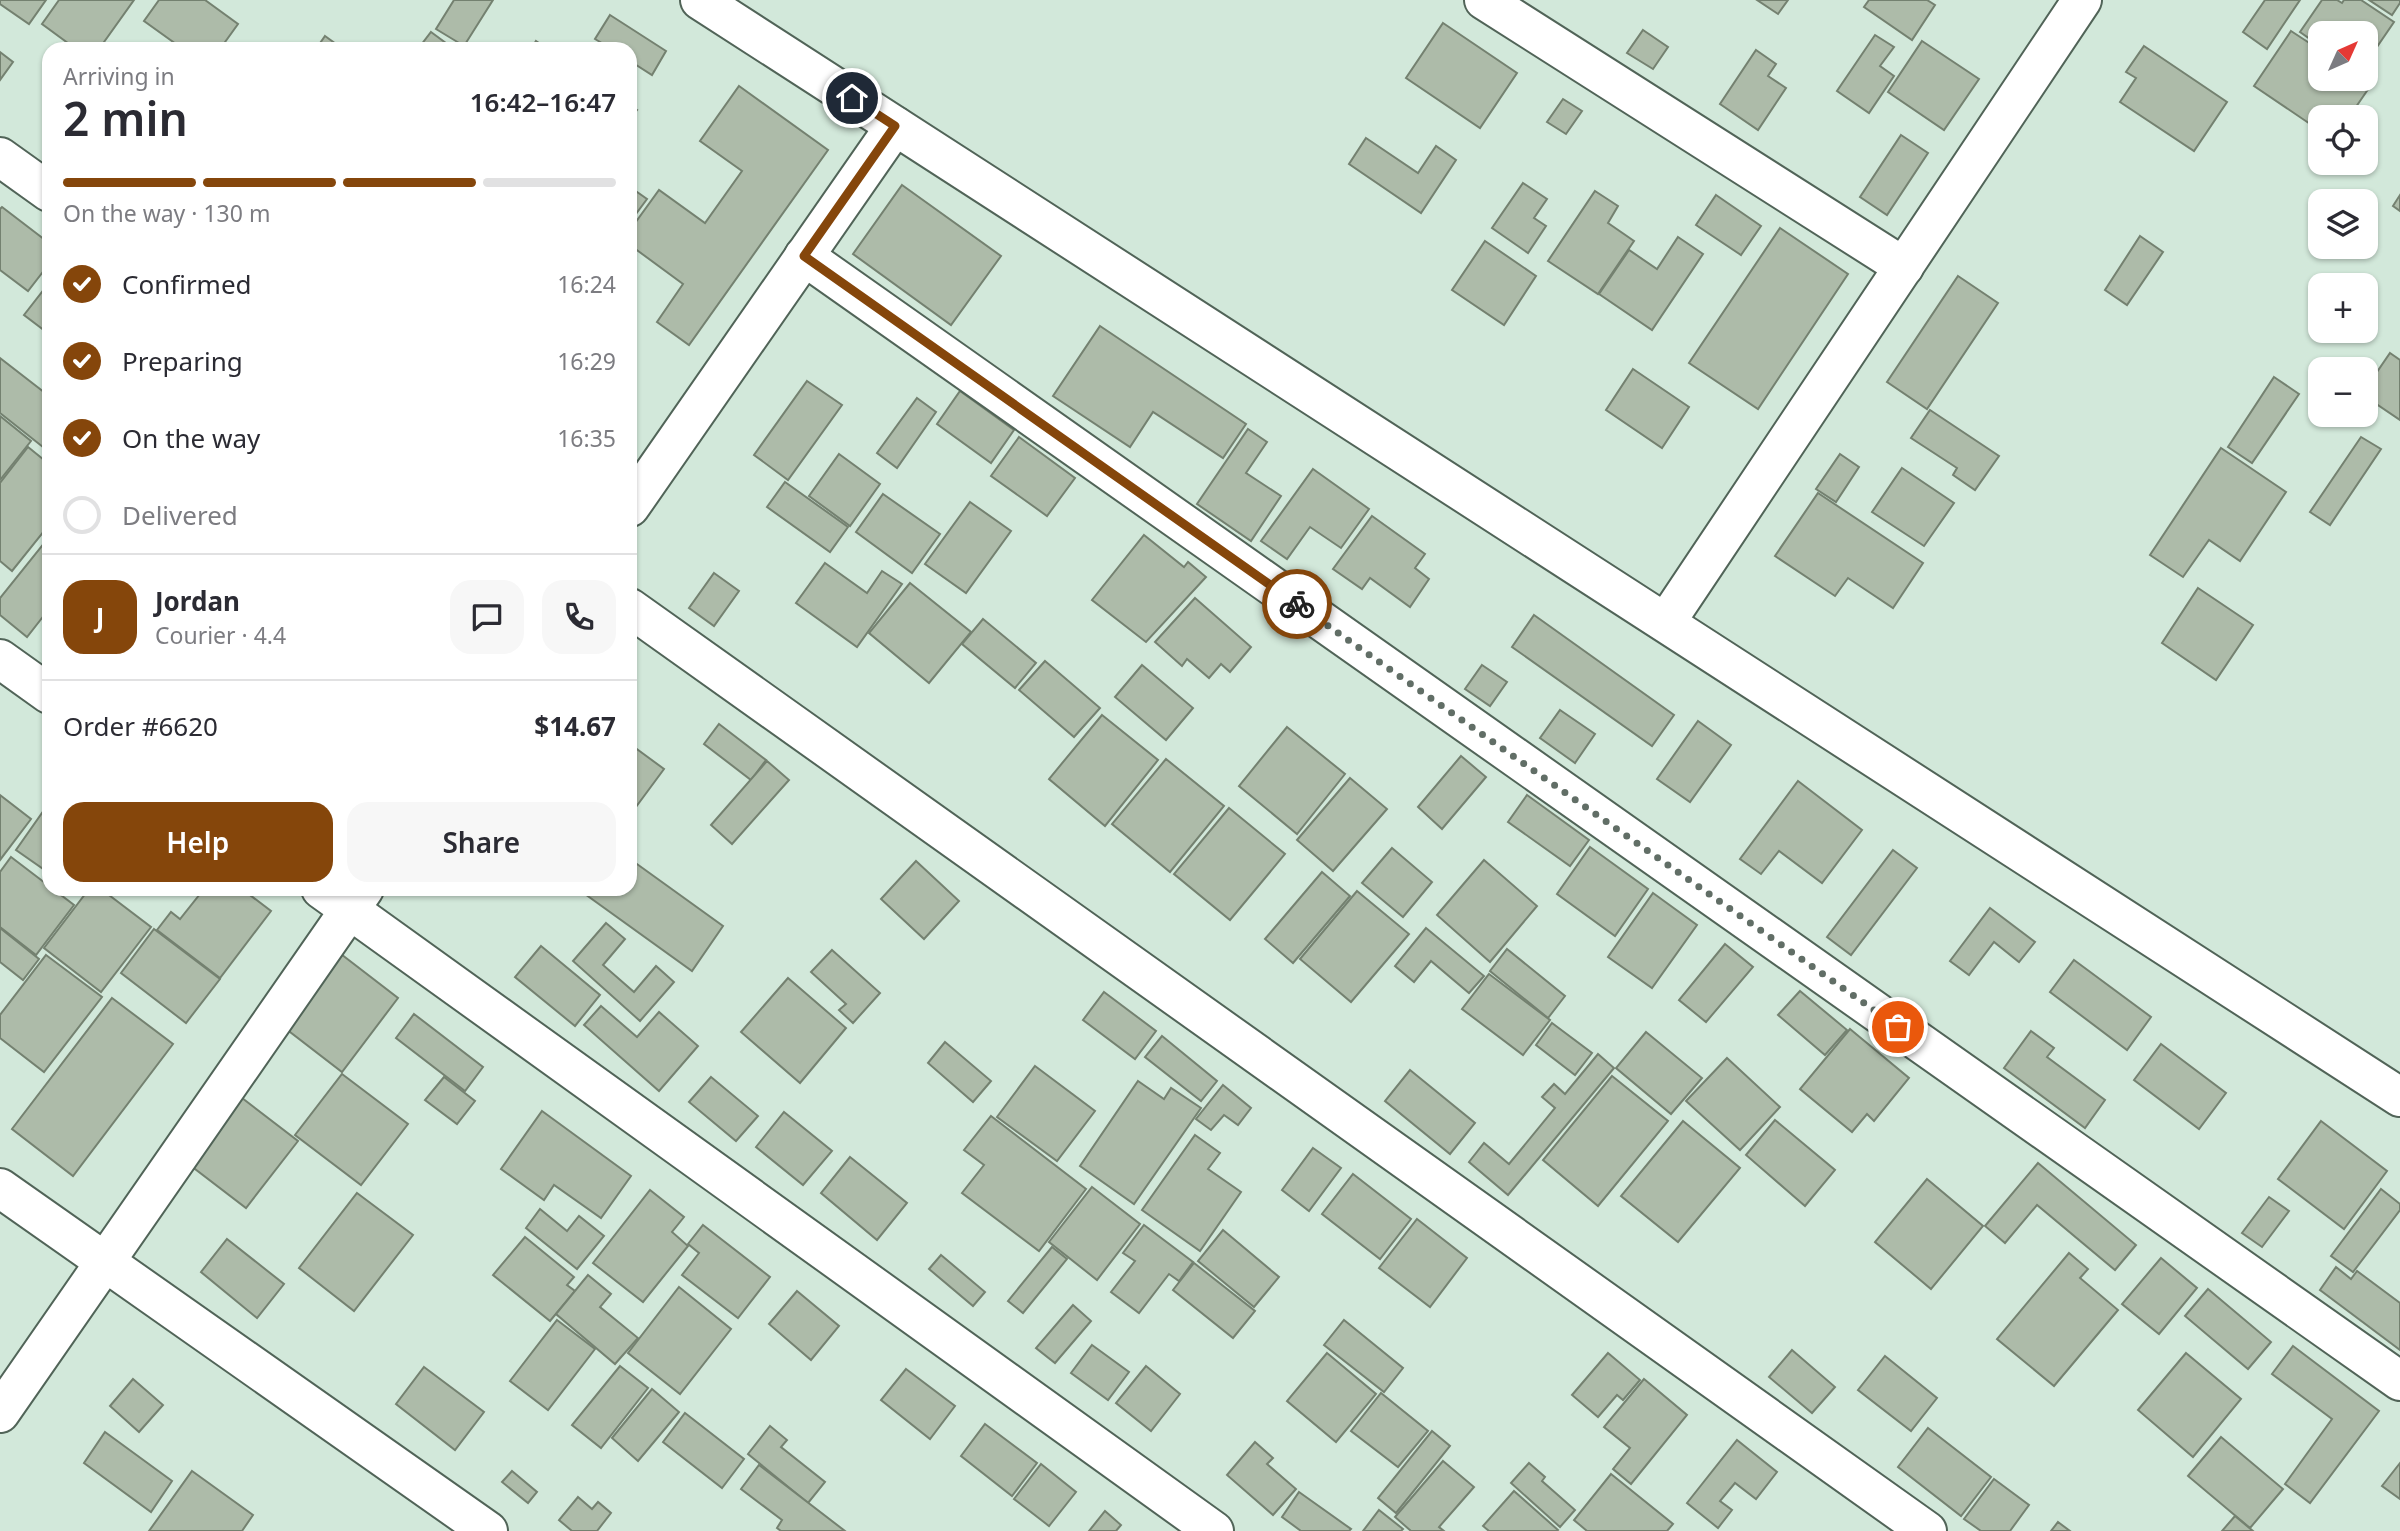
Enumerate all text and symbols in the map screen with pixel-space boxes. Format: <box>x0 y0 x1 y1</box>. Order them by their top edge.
north arrow <box>2308 21 2378 91</box>
map controls <box>2308 21 2378 427</box>
text: Arriving in <box>63 60 175 92</box>
pin <box>822 68 882 128</box>
icon: home <box>833 79 871 117</box>
text: 16:42–16:47 <box>470 84 616 120</box>
text: 2 min <box>63 87 188 149</box>
button: locate <box>2308 105 2378 175</box>
button: layers <box>2308 189 2378 259</box>
text: On the way · 130 m <box>63 197 270 229</box>
icon: check <box>63 265 101 303</box>
text: Confirmed <box>122 266 252 302</box>
text: 16:24 <box>557 268 616 300</box>
button: + <box>2308 273 2378 343</box>
icon: check <box>63 342 101 380</box>
text: Preparing <box>122 343 243 379</box>
text: 16:29 <box>557 345 616 377</box>
button: − <box>2308 357 2378 427</box>
icon: check <box>63 419 101 457</box>
text: On the way <box>122 420 260 456</box>
text: 16:35 <box>557 422 616 454</box>
text: Delivered <box>122 497 238 533</box>
courier <box>1262 569 1332 639</box>
button: chat <box>450 580 524 654</box>
button: phone <box>542 580 616 654</box>
text: Jordan <box>155 583 240 619</box>
icon: bike <box>1278 585 1316 623</box>
text: J <box>96 599 104 635</box>
text: Courier · 4.4 <box>155 619 286 651</box>
text: Order #6620 <box>63 708 218 744</box>
text: $14.67 <box>534 708 616 744</box>
button: Help <box>63 802 333 882</box>
button: Share <box>347 802 616 882</box>
pin <box>1868 997 1928 1057</box>
icon: bag <box>1879 1008 1917 1046</box>

